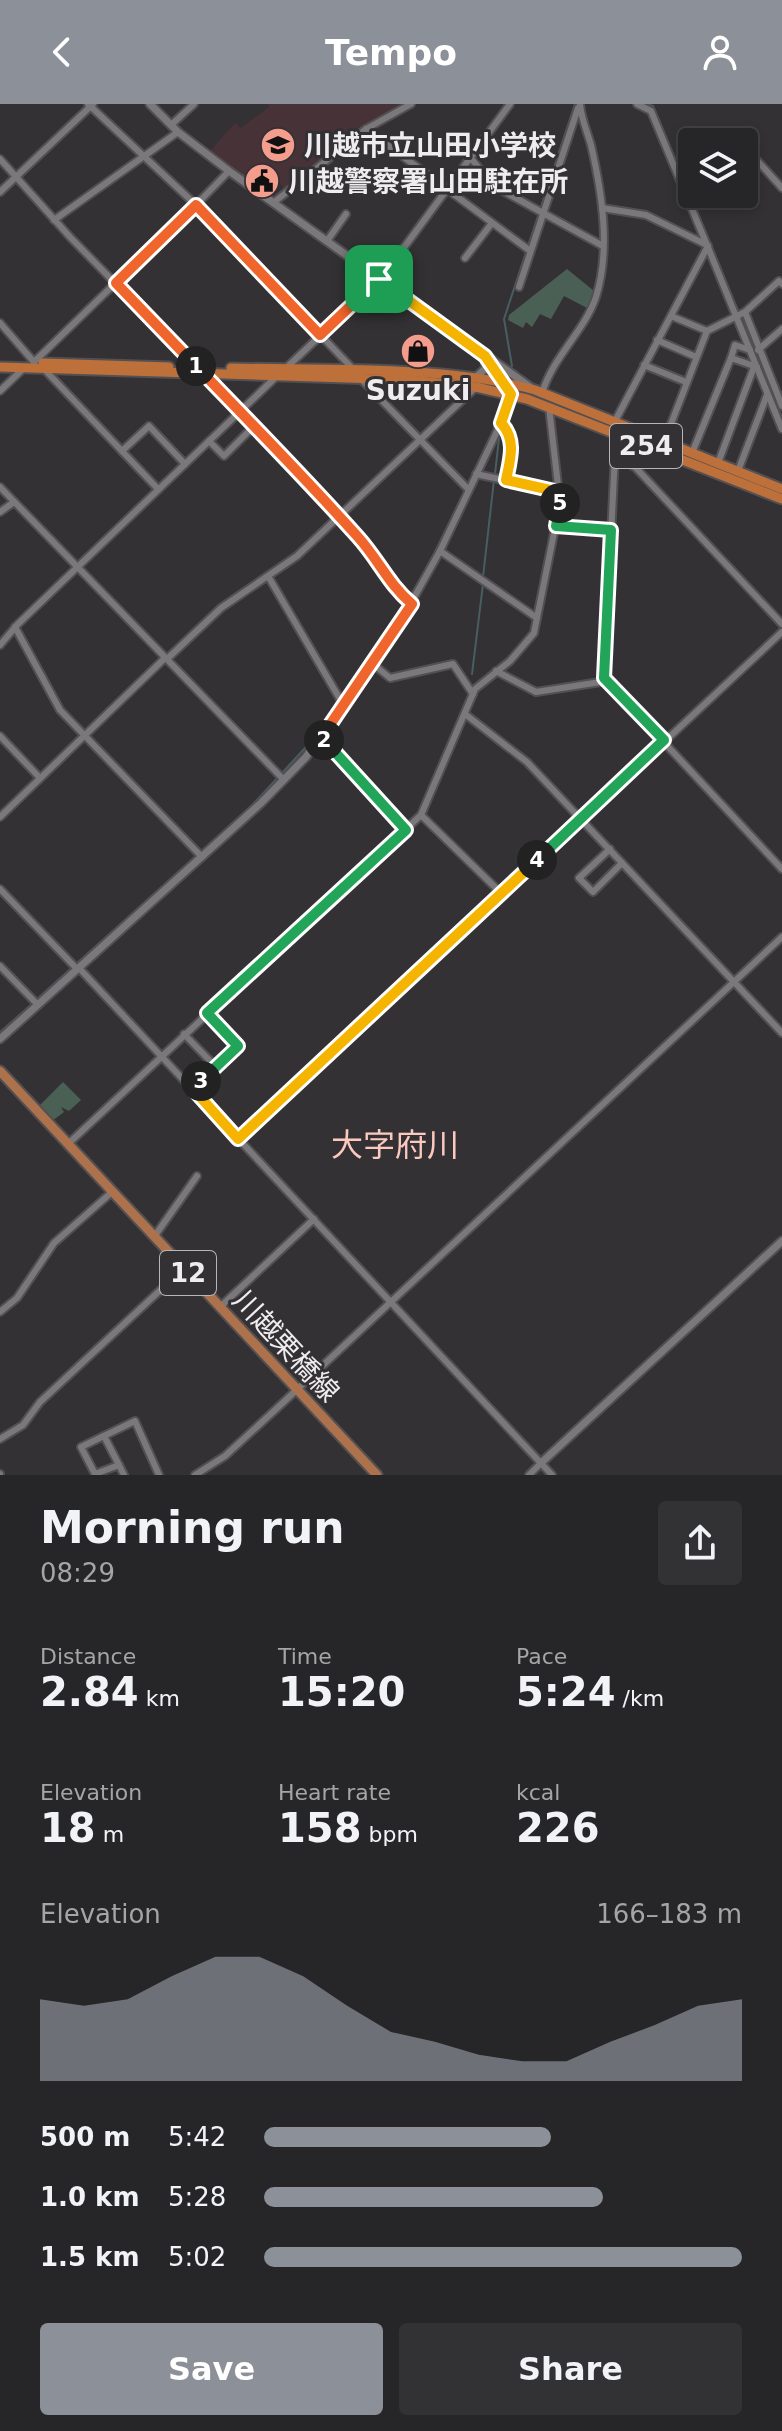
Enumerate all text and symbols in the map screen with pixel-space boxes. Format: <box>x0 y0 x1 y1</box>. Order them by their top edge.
icon: back <box>40 30 84 74</box>
icon: person <box>698 30 742 74</box>
text: Tempo <box>325 32 457 73</box>
school or university icon: 川越市立山田小学校 <box>259 126 297 164</box>
map controls <box>678 128 758 208</box>
button: layers <box>678 128 758 208</box>
place label: 川越市立山田小学校 <box>304 129 556 162</box>
public building icon: 川越警察署山田駐在所 <box>243 162 281 200</box>
place label: 川越警察署山田駐在所 <box>288 165 568 198</box>
pin <box>345 245 413 313</box>
icon: arrive <box>357 257 401 301</box>
shop icon: Suzuki <box>399 332 437 370</box>
pin: 1 <box>176 346 216 386</box>
text: 1 <box>188 353 204 378</box>
place label: Suzuki <box>366 374 470 407</box>
road number: 254 <box>610 424 682 468</box>
pin: 5 <box>540 483 580 523</box>
text: 5 <box>552 490 568 515</box>
pin: 2 <box>304 720 344 760</box>
text: 2 <box>316 727 332 752</box>
pin: 4 <box>517 840 557 880</box>
text: 4 <box>529 847 545 872</box>
pin: 3 <box>181 1061 221 1101</box>
text: 3 <box>193 1068 209 1093</box>
district label: 大字府川 <box>331 1126 459 1164</box>
road number: 12 <box>160 1251 216 1295</box>
street label: 川越栗橋線 <box>226 1284 346 1408</box>
button: share <box>658 1501 742 1585</box>
text: Morning run <box>40 1502 345 1553</box>
text: 08:29 <box>40 1558 115 1588</box>
text: Distance <box>40 1644 136 1669</box>
text: Time <box>278 1644 332 1669</box>
text: Pace <box>516 1644 567 1669</box>
text: 2.84 <box>40 1669 139 1715</box>
text: 15:20 <box>278 1669 405 1715</box>
text: 5:24 <box>516 1669 616 1715</box>
text: km <box>139 1686 180 1711</box>
text: /km <box>616 1686 664 1711</box>
text: Elevation <box>40 1780 142 1805</box>
text: Heart rate <box>278 1780 391 1805</box>
text: kcal <box>516 1780 560 1805</box>
text: 18 <box>40 1805 96 1851</box>
text: 158 <box>278 1805 362 1851</box>
text: 226 <box>516 1805 600 1851</box>
text: m <box>96 1822 124 1847</box>
text: bpm <box>362 1822 418 1847</box>
text: Elevation <box>40 1899 161 1929</box>
text: 166–183 m <box>596 1899 742 1929</box>
text: 500 m <box>40 2122 130 2152</box>
text: 5:42 <box>168 2122 226 2152</box>
text: 1.0 km <box>40 2182 140 2212</box>
text: 5:28 <box>168 2182 226 2212</box>
text: 1.5 km <box>40 2242 140 2272</box>
text: 5:02 <box>168 2242 226 2272</box>
button: Save <box>40 2323 383 2415</box>
button: Share <box>399 2323 742 2415</box>

